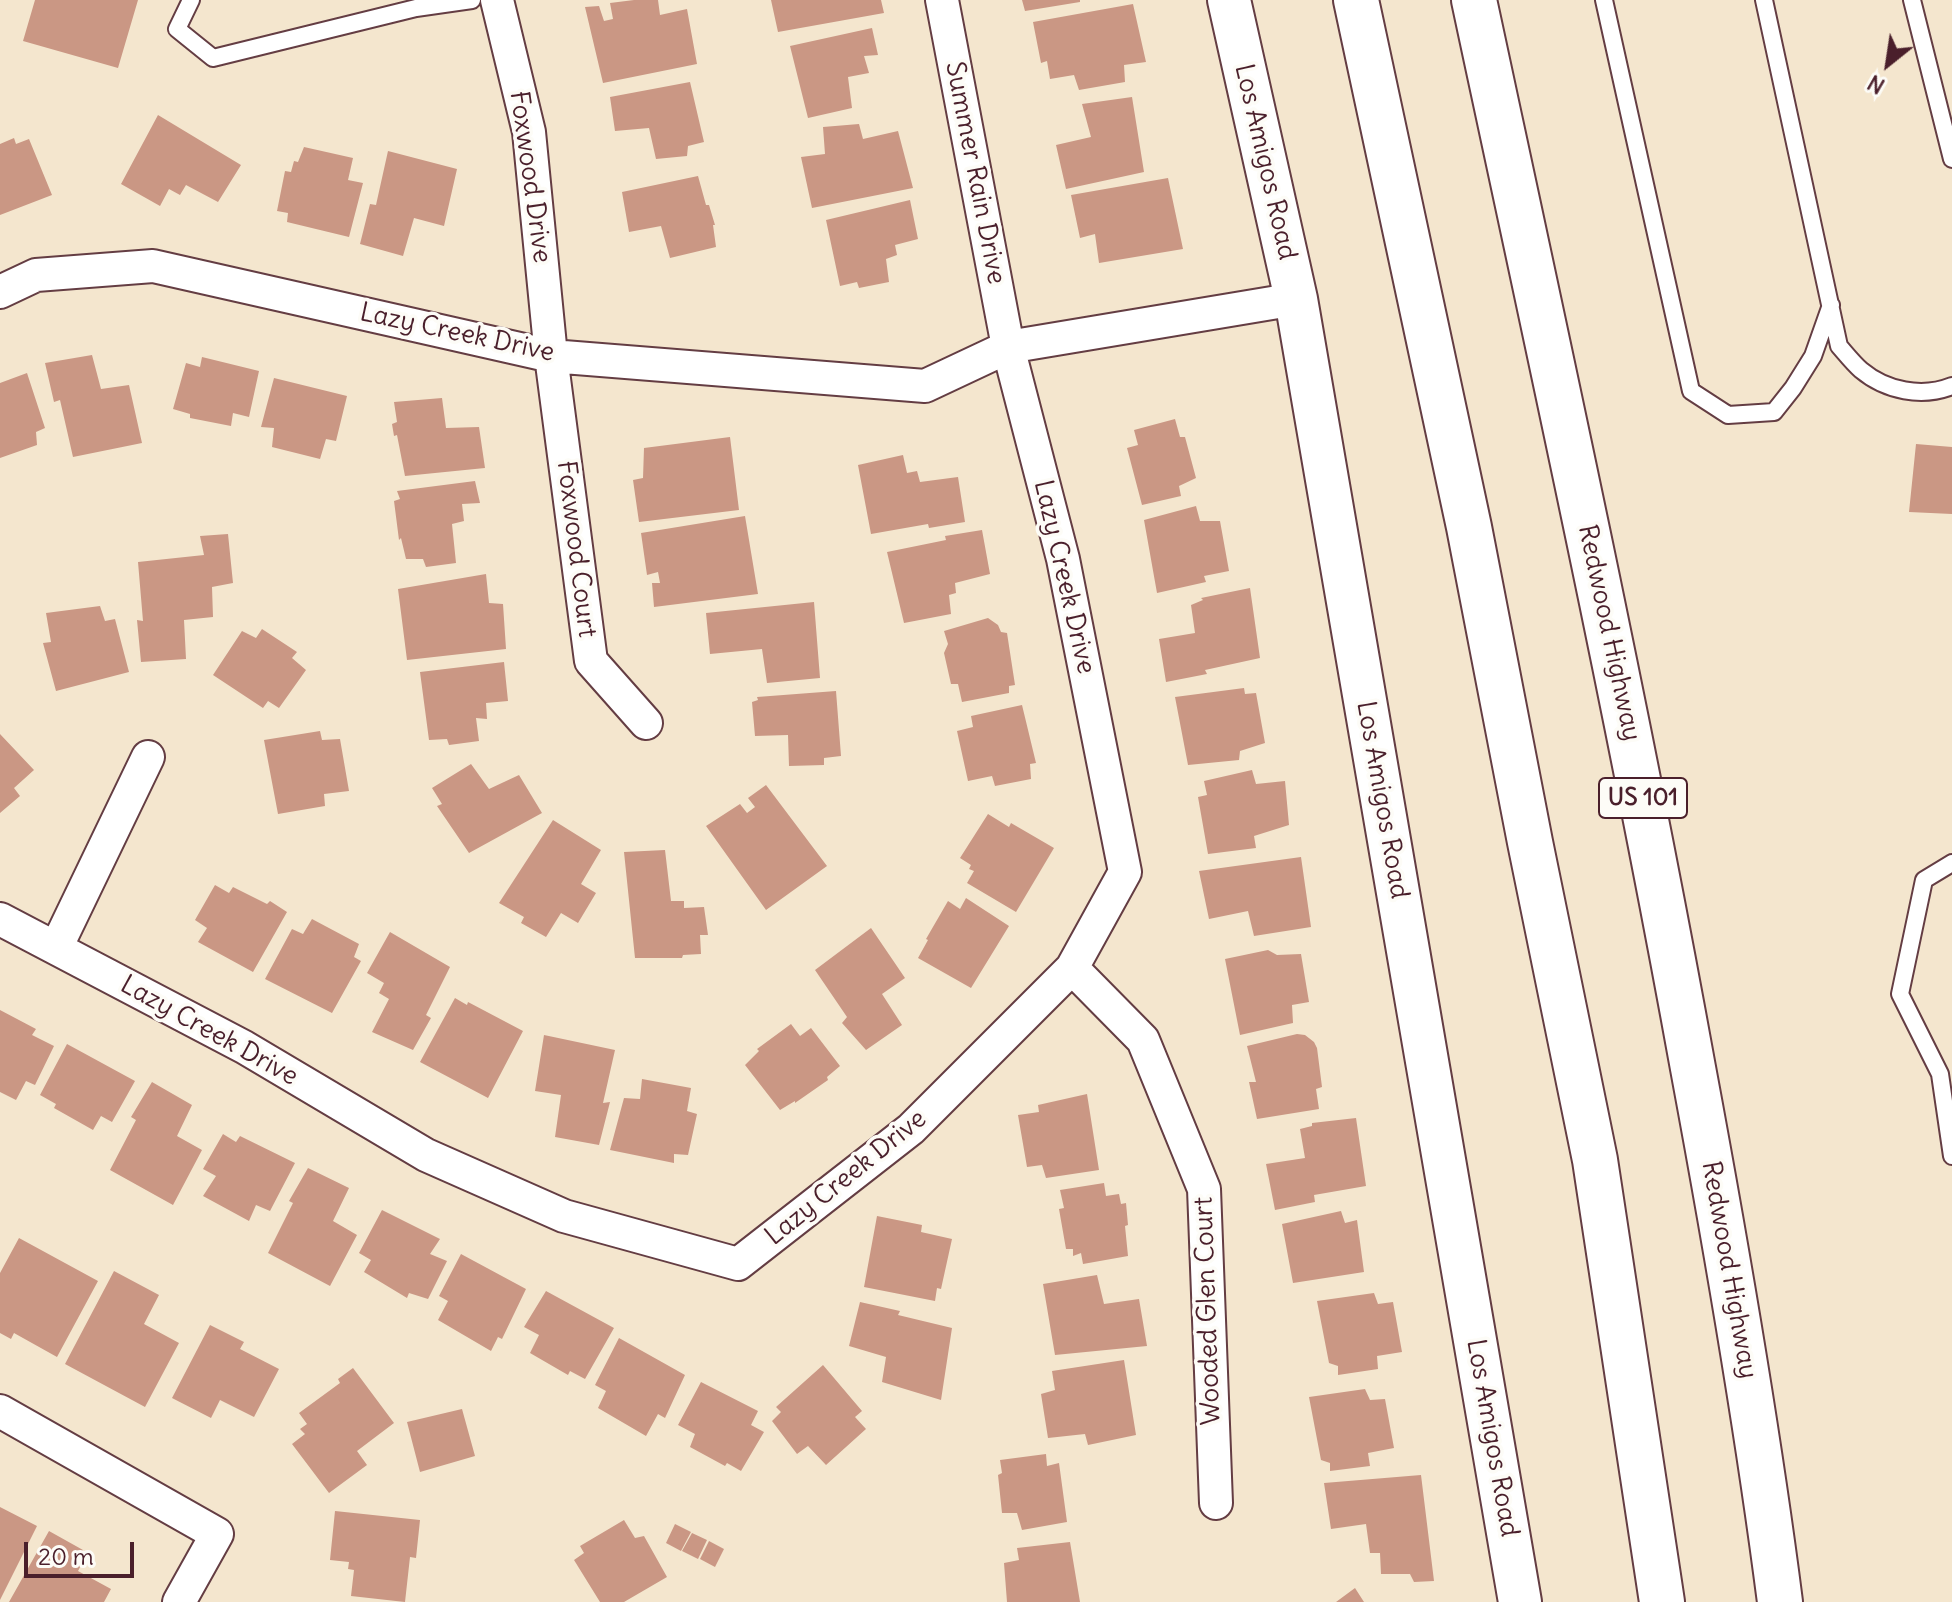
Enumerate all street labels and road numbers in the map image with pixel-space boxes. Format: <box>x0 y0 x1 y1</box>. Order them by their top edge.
street label: Summer Rain Drive <box>938 59 1012 287</box>
street label: Los Amigos Road <box>1227 61 1303 263</box>
street label: Foxwood Drive <box>502 89 558 265</box>
street label: Lazy Creek Drive <box>357 297 557 369</box>
street label: Foxwood Court <box>550 459 602 639</box>
street label: Lazy Creek Drive <box>1027 477 1101 677</box>
street label: Redwood Highway <box>1571 522 1647 744</box>
street label: Los Amigos Road <box>1349 699 1415 901</box>
road number: US 101 <box>1599 778 1687 818</box>
street label: Lazy Creek Drive <box>115 969 303 1093</box>
street label: Lazy Creek Drive <box>759 1104 933 1252</box>
street label: Redwood Highway <box>1695 1159 1763 1381</box>
street label: Wooded Glen Court <box>1188 1196 1228 1426</box>
street label: Los Amigos Road <box>1459 1337 1525 1539</box>

